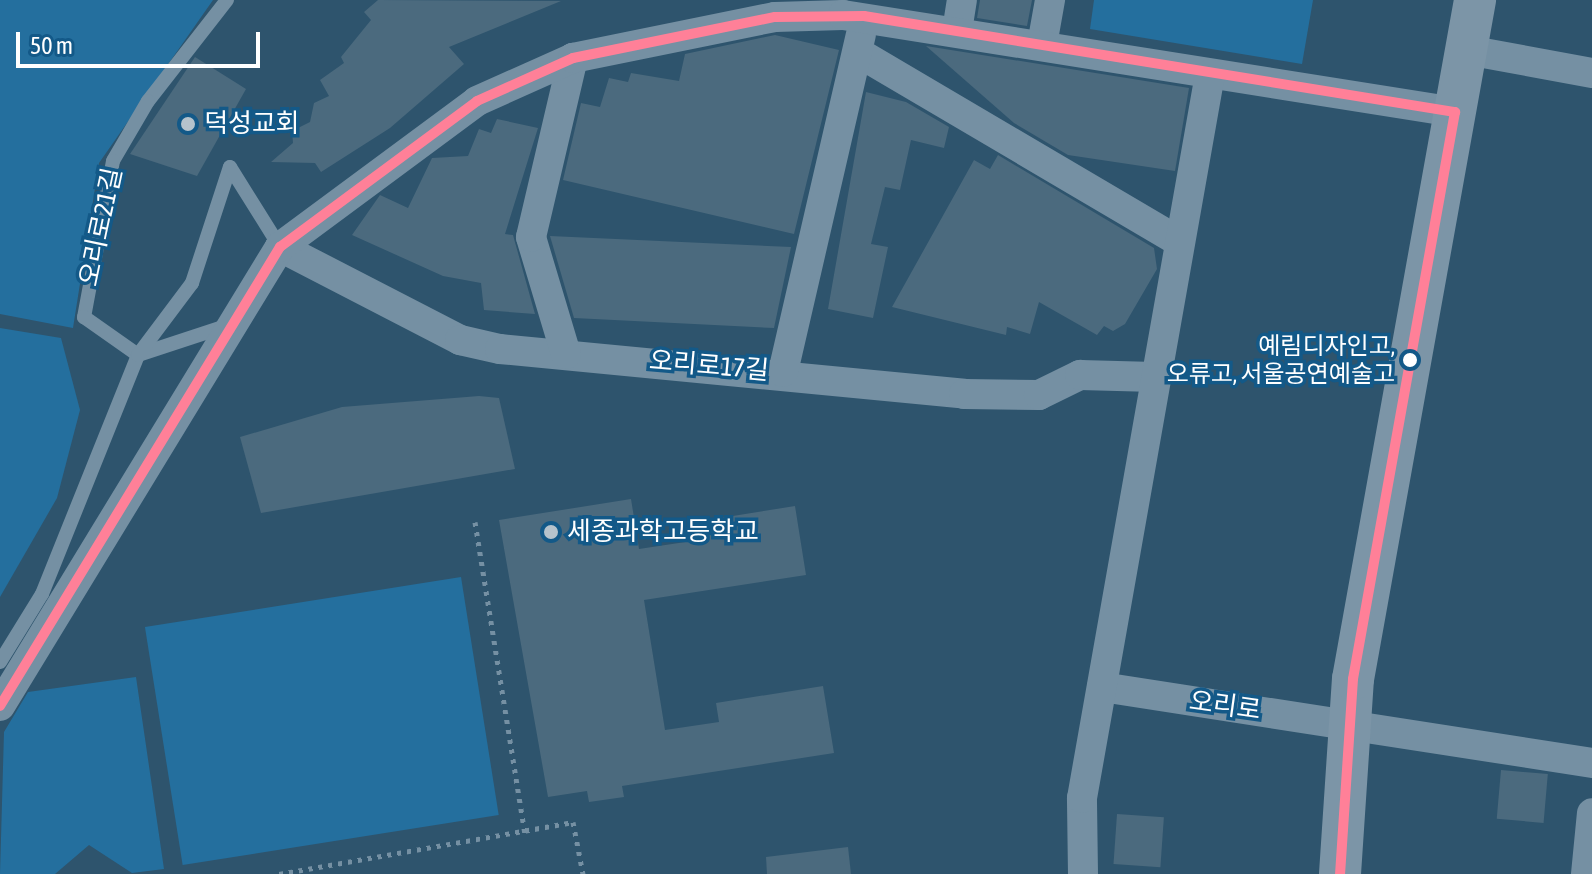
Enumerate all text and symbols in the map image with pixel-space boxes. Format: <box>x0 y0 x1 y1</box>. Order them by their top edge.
scale bar <box>20 16 264 66</box>
text: 50 m <box>30 32 73 59</box>
place label: 덕성교회 <box>204 108 300 140</box>
marker: 덕성교회 <box>179 115 197 133</box>
street label: 오리로21길 <box>73 165 129 289</box>
place label: 예림디자인고, 오류고, 서울공연예술고 <box>1167 332 1395 388</box>
street label: 오리로17길 <box>648 345 770 387</box>
marker: 예림디자인고, 오류고, 서울공연예술고 <box>1402 352 1418 368</box>
place label: 세종과학고등학교 <box>567 516 758 548</box>
marker: 세종과학고등학교 <box>542 523 560 541</box>
street label: 오리로 <box>1187 686 1263 726</box>

